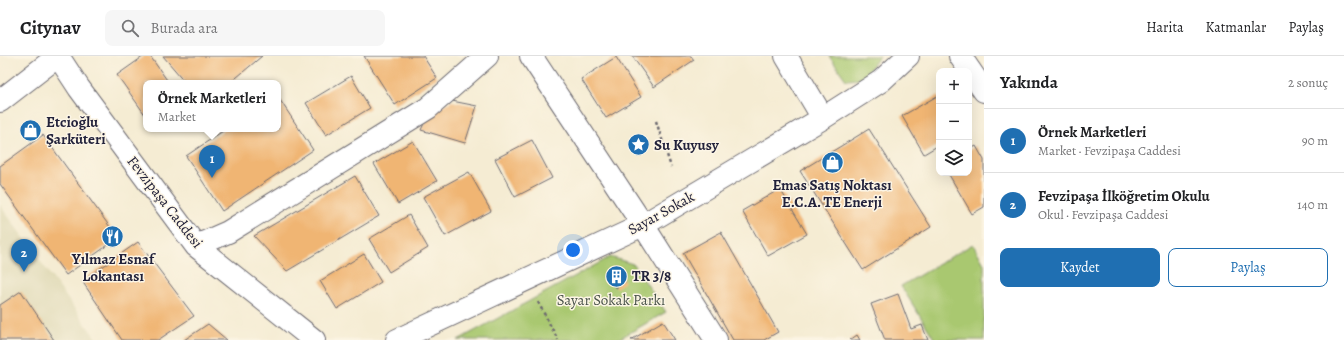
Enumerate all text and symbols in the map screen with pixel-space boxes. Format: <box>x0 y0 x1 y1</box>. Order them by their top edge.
search box <box>105 10 385 46</box>
text: Citynav <box>20 15 81 41</box>
icon: search <box>119 17 141 39</box>
text: Burada ara <box>151 18 218 38</box>
text: Harita <box>1146 18 1184 37</box>
text: Katmanlar <box>1206 18 1266 37</box>
text: Paylaş <box>1288 18 1324 37</box>
map controls <box>936 68 972 176</box>
button: + <box>936 68 972 104</box>
text: Yakında <box>1000 71 1058 94</box>
text: 2 sonuç <box>1288 74 1328 91</box>
popup <box>143 80 281 132</box>
text: Örnek Marketleri <box>158 88 266 108</box>
button: − <box>936 104 972 140</box>
text: Market <box>158 108 196 125</box>
place label: Etcioğlu Şarküteri <box>46 112 106 149</box>
shop icon: Etcioğlu Şarküteri <box>18 118 44 144</box>
text: Örnek Marketleri <box>1038 122 1146 142</box>
place icon: Su Kuyusy <box>626 132 652 158</box>
text: 1 <box>1011 132 1015 149</box>
text: 90 m <box>1302 132 1328 149</box>
place label: Su Kuyusy <box>654 135 720 155</box>
button: layers <box>936 140 972 176</box>
text: Market · Fevzipaşa Caddesi <box>1038 142 1181 159</box>
pin: 1 <box>199 145 225 178</box>
shop icon: Emas Satış Noktası E.C.A. TE Enerji <box>819 149 845 175</box>
street label: Fevzipaşa Caddesi <box>123 152 207 252</box>
place label: Emas Satış Noktası E.C.A. TE Enerji <box>772 175 892 212</box>
street label: Sayar Sokak <box>624 186 698 239</box>
text: Fevzipaşa İlköğretim Okulu <box>1038 186 1210 206</box>
text: 2 <box>1010 196 1016 213</box>
text: 140 m <box>1297 196 1328 213</box>
text: Okul · Fevzipaşa Caddesi <box>1038 206 1168 223</box>
restaurant icon: Yılmaz Esnaf Lokantası <box>100 223 126 249</box>
pin: 2 <box>11 239 37 272</box>
your location <box>563 240 583 260</box>
button: Kaydet <box>1000 248 1160 287</box>
button: Paylaş <box>1168 248 1328 287</box>
place label: Yılmaz Esnaf Lokantası <box>71 249 156 286</box>
building icon: TR 3/8 <box>603 263 629 289</box>
place label: TR 3/8 <box>632 266 671 286</box>
park label: Sayar Sokak Parkı <box>557 290 665 310</box>

